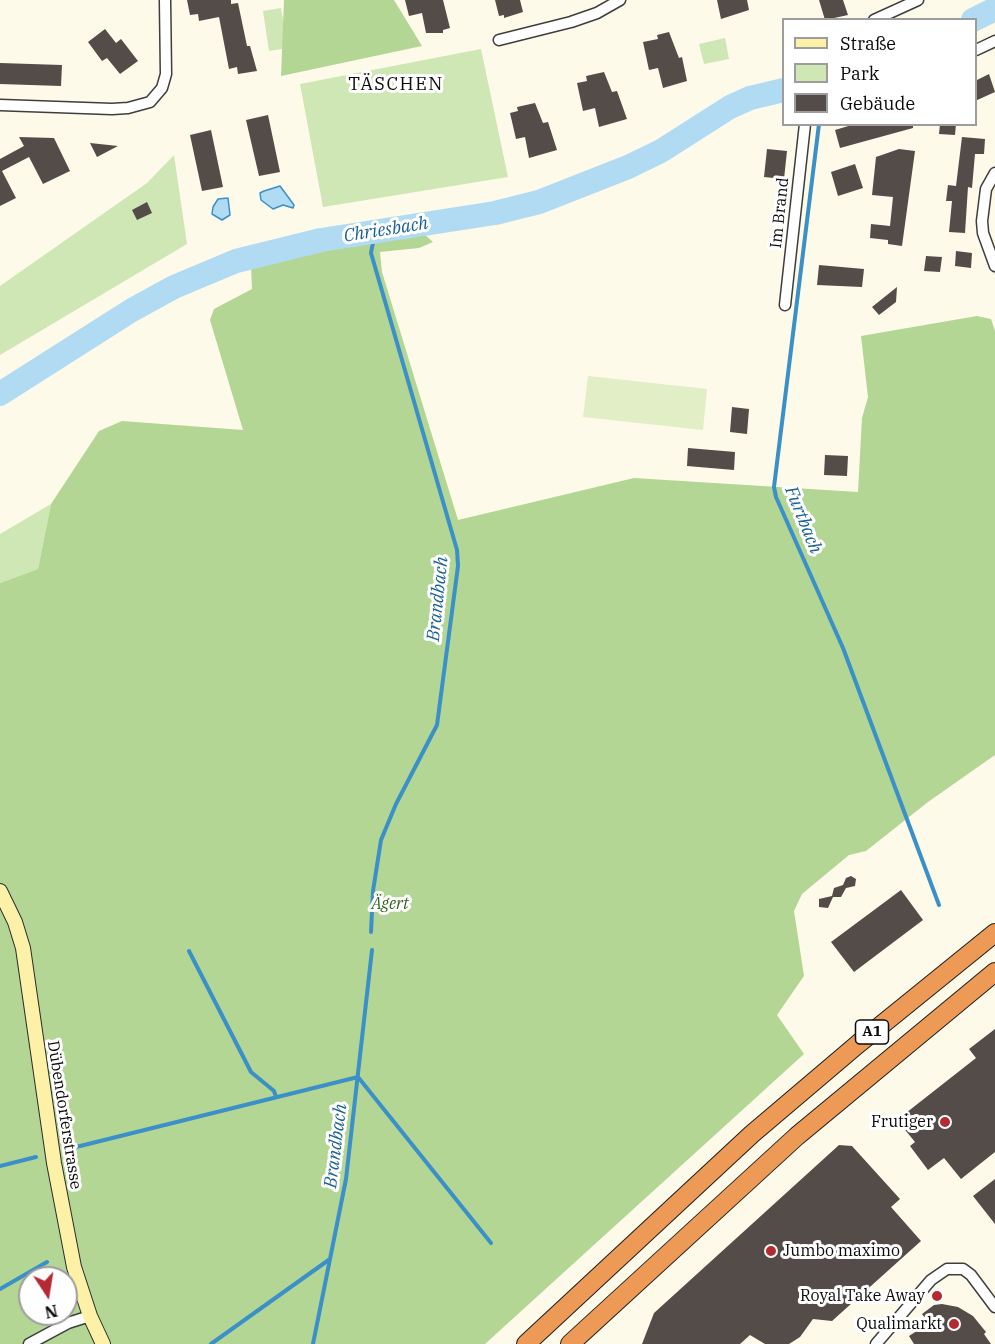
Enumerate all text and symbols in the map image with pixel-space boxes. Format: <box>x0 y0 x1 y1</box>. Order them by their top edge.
legend <box>782 18 977 126</box>
text: Straße <box>840 32 896 55</box>
text: Park <box>840 62 879 85</box>
district label: TÄSCHEN <box>348 74 444 96</box>
text: Gebäude <box>840 92 915 115</box>
street label: Im Brand <box>767 177 793 249</box>
water label: Chriesbach <box>342 213 430 247</box>
water label: Furtbach <box>780 483 826 557</box>
water label: Brandbach <box>423 556 453 642</box>
park label: Ägert <box>371 894 409 914</box>
road number: A1 <box>856 1020 888 1044</box>
street label: Dübendorferstrasse <box>43 1039 85 1191</box>
water label: Brandbach <box>320 1102 352 1190</box>
place label: Frutiger <box>871 1112 933 1132</box>
marker: Frutiger <box>938 1115 952 1129</box>
place label: Jumbo maximo <box>783 1241 900 1261</box>
marker: Jumbo maximo <box>764 1244 778 1258</box>
north arrow <box>18 1266 78 1326</box>
place label: Royal Take Away <box>800 1286 925 1306</box>
marker: Royal Take Away <box>930 1289 944 1303</box>
text: N <box>43 1301 60 1323</box>
place label: Qualimarkt <box>856 1314 942 1334</box>
marker: Qualimarkt <box>947 1317 961 1331</box>

